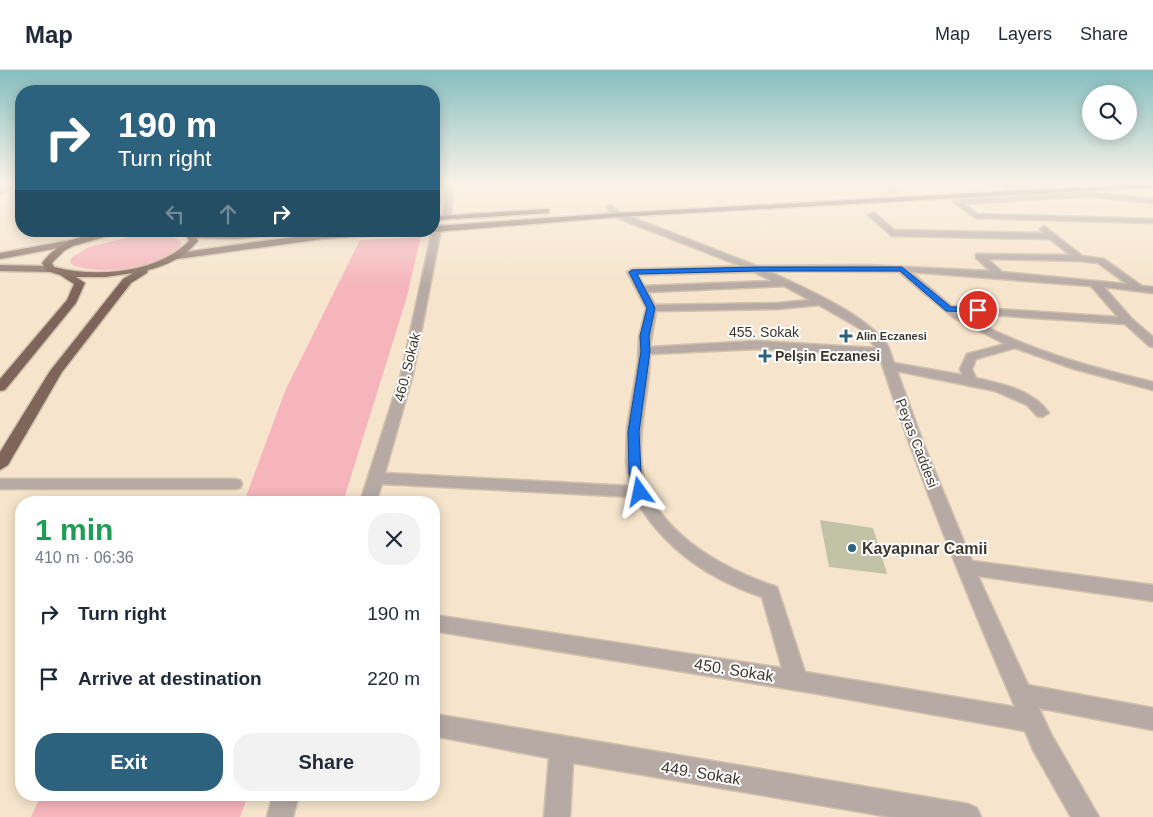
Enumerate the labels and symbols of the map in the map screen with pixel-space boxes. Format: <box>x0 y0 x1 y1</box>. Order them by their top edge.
pin <box>957 289 999 331</box>
street label: 455. Sokak <box>729 324 800 340</box>
street label: 460. Sokak <box>391 330 423 403</box>
marker: Alin Eczanesi <box>840 330 852 342</box>
place label: Alin Eczanesi <box>856 330 927 342</box>
place label: Pelşin Eczanesi <box>775 348 880 364</box>
marker: Pelşin Eczanesi <box>759 350 771 362</box>
street label: Peyas Caddesi <box>893 396 941 490</box>
position arrow <box>613 465 665 517</box>
place label: Kayapınar Camii <box>862 540 987 557</box>
marker: Kayapınar Camii <box>846 542 858 554</box>
street label: 450. Sokak <box>693 655 776 685</box>
street label: 449. Sokak <box>660 758 743 788</box>

